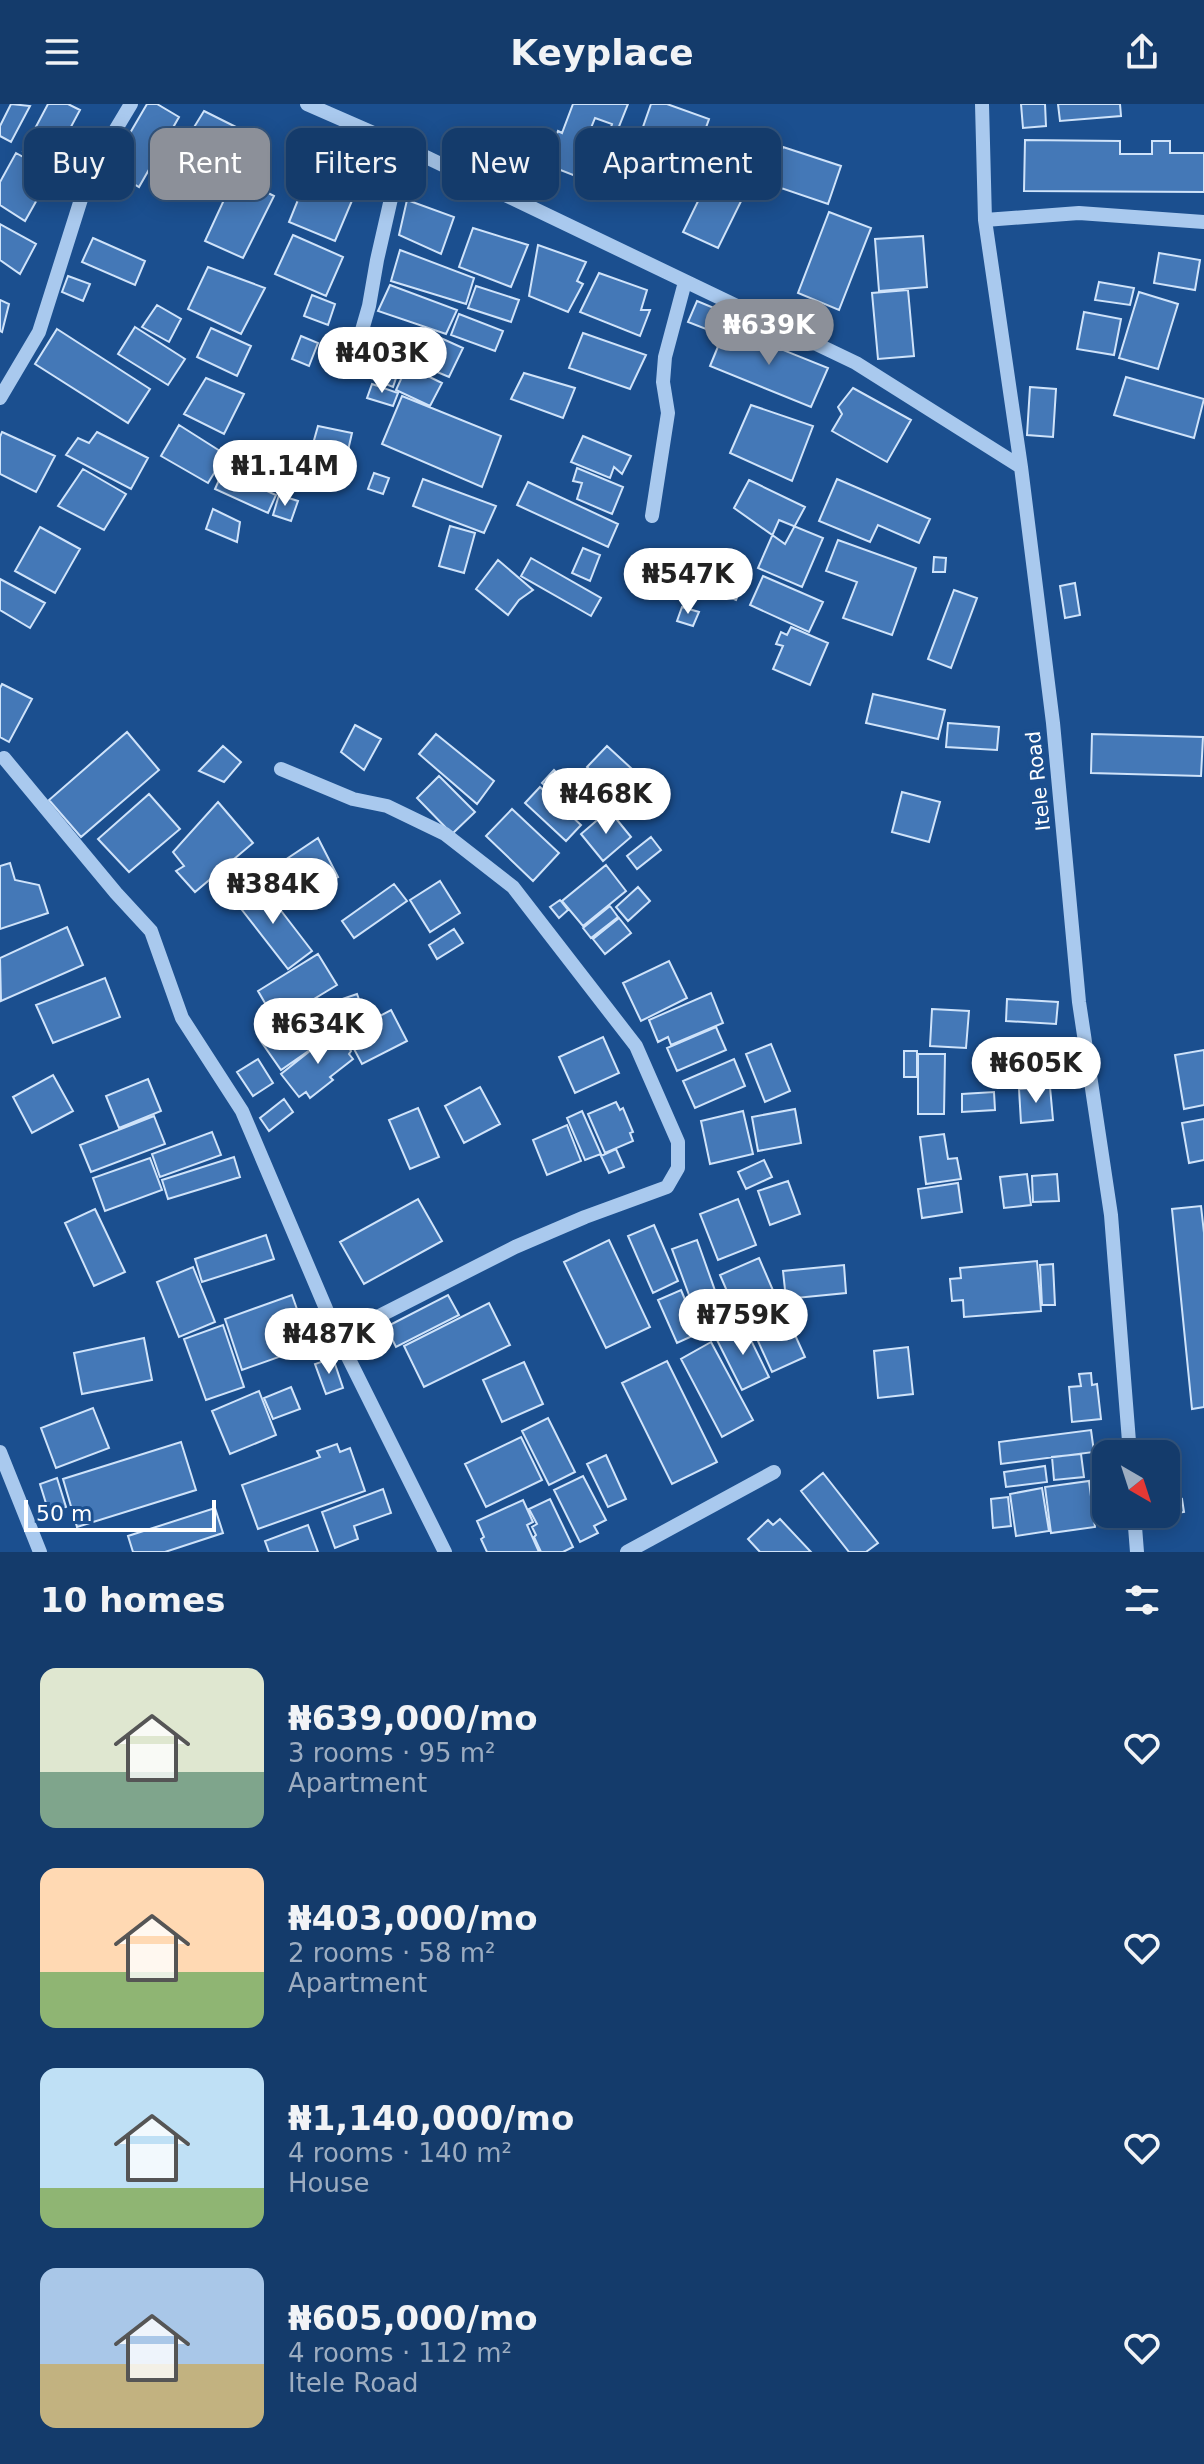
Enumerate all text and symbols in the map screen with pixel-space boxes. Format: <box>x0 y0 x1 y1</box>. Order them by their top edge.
icon: menu <box>40 30 84 74</box>
icon: share <box>1120 30 1164 74</box>
text: Keyplace <box>510 32 694 73</box>
chip: Buy <box>24 128 134 200</box>
chip: Rent <box>150 128 270 200</box>
chip: Filters <box>286 128 426 200</box>
chip: New <box>442 128 559 200</box>
chip: Apartment <box>575 128 781 200</box>
pin: ₦639K <box>713 299 825 367</box>
text: ₦639K <box>723 310 815 340</box>
pin: ₦403K <box>326 327 438 395</box>
text: ₦403K <box>336 338 428 368</box>
pin: ₦1.14M <box>220 440 350 508</box>
text: ₦1.14M <box>231 451 339 481</box>
pin: ₦547K <box>632 548 744 616</box>
text: ₦547K <box>642 559 734 589</box>
street label: Itele Road <box>1021 730 1055 832</box>
pin: ₦468K <box>550 768 662 836</box>
text: ₦468K <box>560 779 652 809</box>
pin: ₦384K <box>217 858 329 926</box>
text: ₦384K <box>227 869 319 899</box>
pin: ₦634K <box>262 998 374 1066</box>
text: ₦634K <box>272 1009 364 1039</box>
pin: ₦605K <box>980 1037 1092 1105</box>
text: ₦605K <box>990 1048 1082 1078</box>
pin: ₦759K <box>687 1289 799 1357</box>
text: ₦759K <box>697 1300 789 1330</box>
pin: ₦487K <box>273 1308 385 1376</box>
text: ₦487K <box>283 1319 375 1349</box>
north arrow <box>1092 1440 1180 1528</box>
map controls <box>1092 1440 1180 1528</box>
scale bar <box>24 1496 216 1532</box>
text: 50 m <box>36 1501 92 1526</box>
icon: filters <box>1120 1578 1164 1622</box>
text: 10 homes <box>40 1580 225 1620</box>
text: ₦639,000/mo <box>288 1698 538 1738</box>
icon: home <box>104 1700 200 1796</box>
icon: heart <box>1120 1726 1164 1770</box>
text: 3 rooms · 95 m² <box>288 1738 496 1768</box>
text: Apartment <box>288 1768 427 1798</box>
text: ₦403,000/mo <box>288 1898 538 1938</box>
icon: home <box>104 1900 200 1996</box>
icon: heart <box>1120 1926 1164 1970</box>
text: 2 rooms · 58 m² <box>288 1938 496 1968</box>
text: Apartment <box>288 1968 427 1998</box>
text: ₦1,140,000/mo <box>288 2098 574 2138</box>
icon: home <box>104 2100 200 2196</box>
icon: heart <box>1120 2126 1164 2170</box>
text: 4 rooms · 140 m² <box>288 2138 512 2168</box>
text: House <box>288 2168 369 2198</box>
text: ₦605,000/mo <box>288 2298 538 2338</box>
icon: home <box>104 2300 200 2396</box>
icon: heart <box>1120 2326 1164 2370</box>
text: 4 rooms · 112 m² <box>288 2338 512 2368</box>
text: Itele Road <box>288 2368 419 2398</box>

